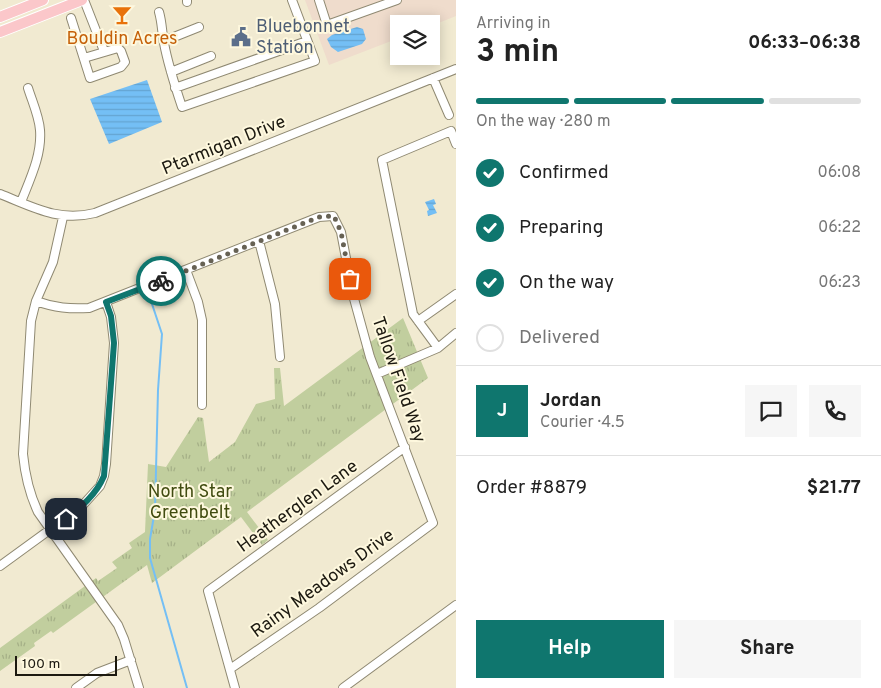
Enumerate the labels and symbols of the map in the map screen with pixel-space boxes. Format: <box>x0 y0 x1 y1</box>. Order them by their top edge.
bar icon: Bouldin Acres <box>111 4 133 26</box>
place label: Bluebonnet Station <box>256 16 350 60</box>
public building icon: Bluebonnet Station <box>230 26 252 48</box>
place label: Bouldin Acres <box>67 28 177 51</box>
street label: Ptarmigan Drive <box>159 111 289 181</box>
courier <box>136 256 186 306</box>
pin <box>329 258 371 300</box>
street label: Tallow Field Way <box>366 314 430 446</box>
street label: Heatherglen Lane <box>233 455 363 559</box>
park label: North Star Greenbelt <box>148 481 232 525</box>
pin <box>45 498 87 540</box>
street label: Rainy Meadows Drive <box>247 524 399 644</box>
scale bar <box>15 653 118 676</box>

